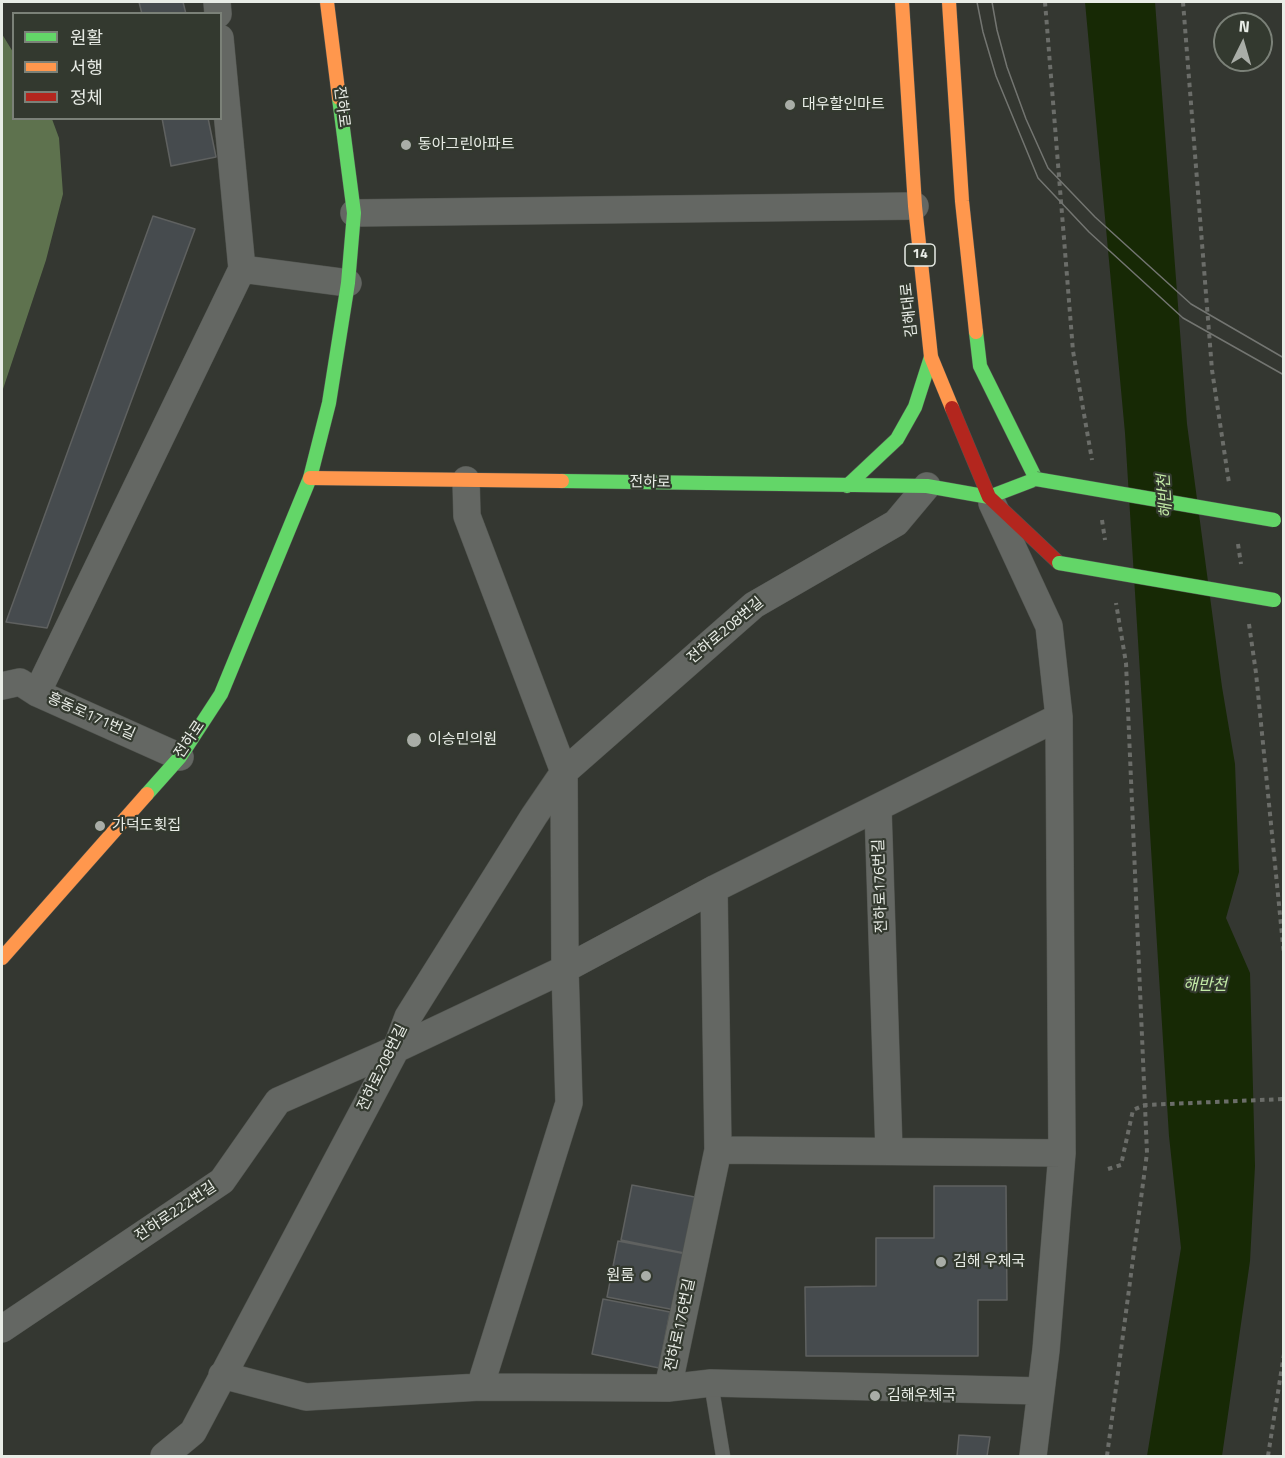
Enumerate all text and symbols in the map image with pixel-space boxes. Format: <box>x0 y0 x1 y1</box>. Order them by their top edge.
legend <box>12 12 222 120</box>
north arrow <box>1213 12 1273 72</box>
text: N <box>1238 14 1251 38</box>
text: 원활 <box>70 24 103 51</box>
text: 서행 <box>70 54 103 81</box>
text: 정체 <box>70 84 103 111</box>
street label: 전하로 <box>330 85 352 129</box>
place label: 대우할인마트 <box>802 96 885 114</box>
marker: 대우할인마트 <box>783 98 797 112</box>
place label: 동아그린아파트 <box>418 136 515 154</box>
marker: 동아그린아파트 <box>399 138 413 152</box>
road number: 14 <box>905 244 935 266</box>
street label: 김해대로 <box>898 282 922 338</box>
water label: 해반천 <box>1155 473 1177 519</box>
street label: 전하로 <box>629 474 671 492</box>
street label: 전하로208번길 <box>684 594 768 668</box>
street label: 흥동로171번길 <box>44 690 138 744</box>
street label: 전하로 <box>171 718 209 762</box>
marker: 이승민의원 <box>405 731 423 749</box>
place label: 이승민의원 <box>428 731 497 749</box>
place label: 가덕도횟집 <box>112 817 181 835</box>
marker: 가덕도횟집 <box>93 819 107 833</box>
street label: 전하로176번길 <box>870 839 892 933</box>
water label: 해반천 <box>1183 976 1227 996</box>
street label: 전하로208번길 <box>354 1022 412 1114</box>
street label: 전하로222번길 <box>132 1178 220 1246</box>
place label: 김해 우체국 <box>953 1253 1025 1271</box>
marker: 김해 우체국 <box>934 1255 948 1269</box>
place label: 원룸 <box>606 1267 634 1285</box>
marker: 원룸 <box>639 1269 653 1283</box>
street label: 전하로176번길 <box>662 1277 700 1373</box>
place label: 김해우체국 <box>887 1387 956 1405</box>
marker: 김해우체국 <box>868 1389 882 1403</box>

